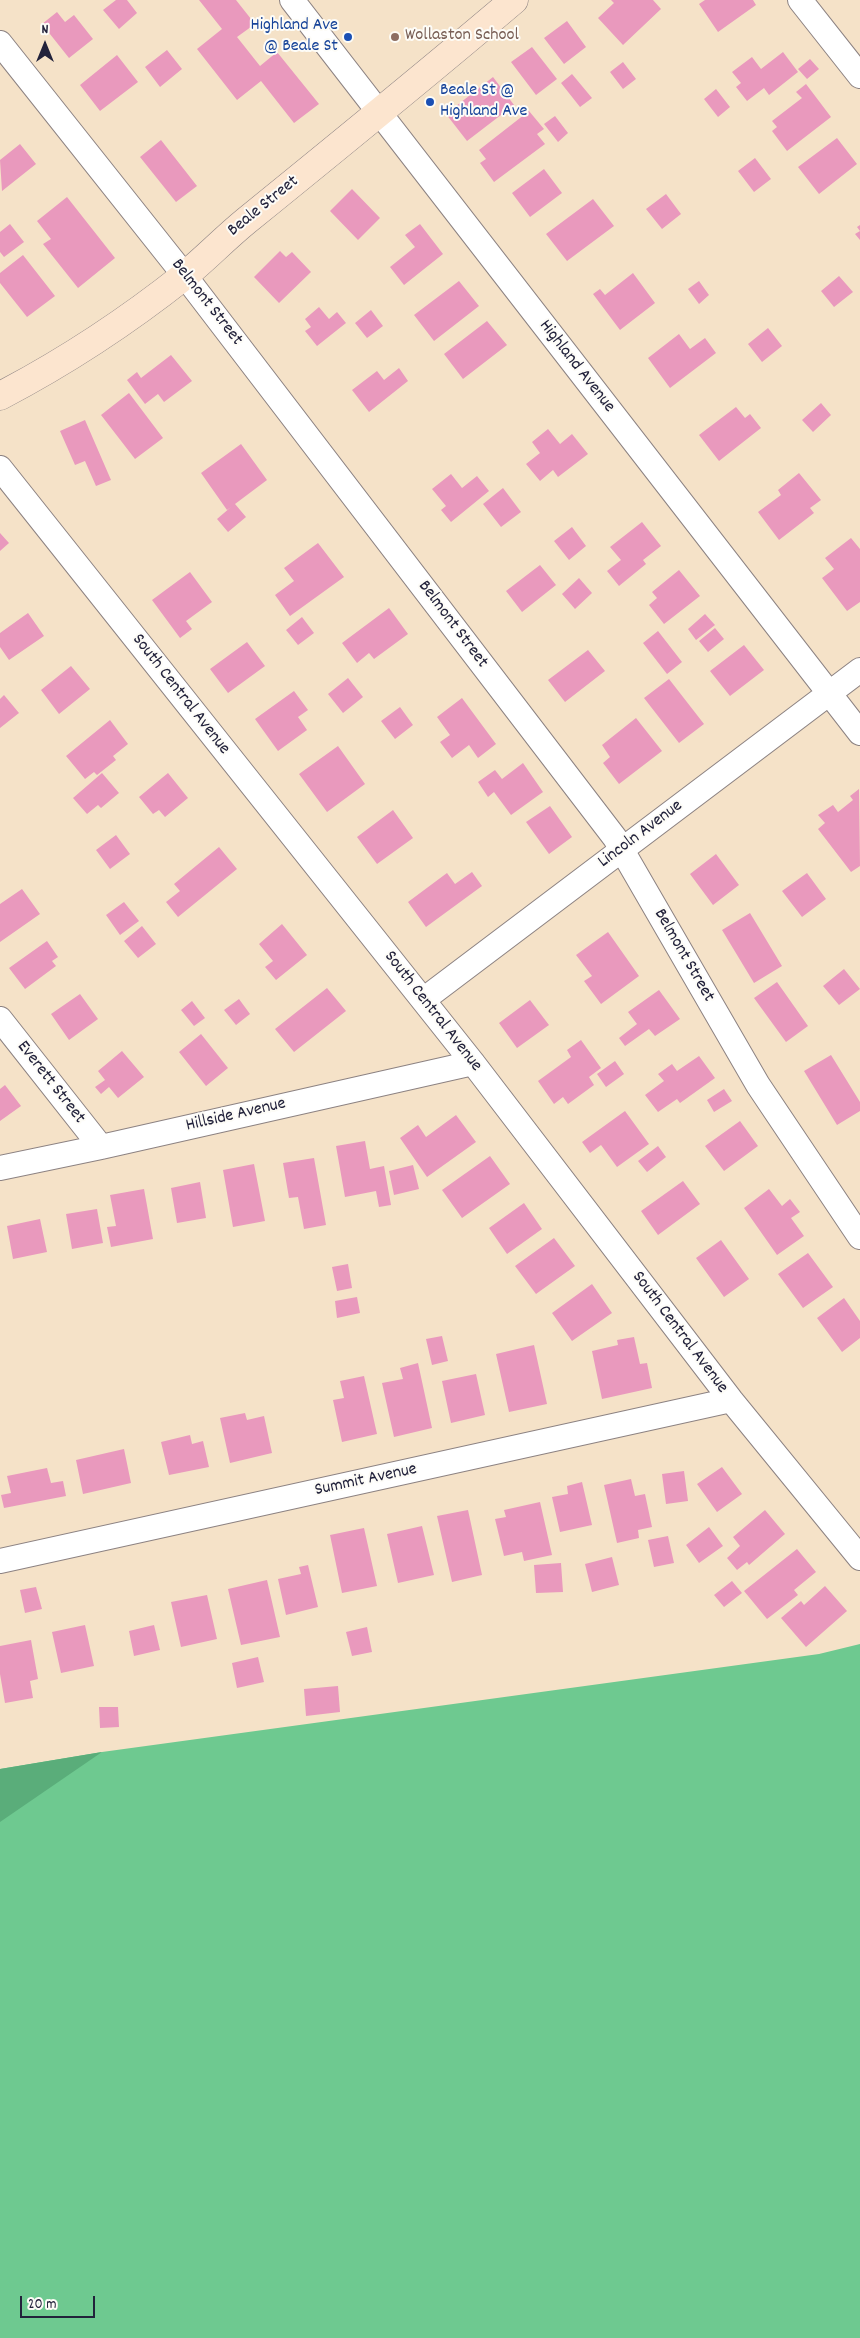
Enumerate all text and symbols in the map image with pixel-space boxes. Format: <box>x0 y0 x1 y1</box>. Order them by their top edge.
place label: Highland Ave @ Beale St <box>251 16 338 58</box>
north arrow <box>20 20 70 70</box>
text: N <box>42 20 48 40</box>
place label: Wollaston School <box>405 26 519 48</box>
marker: Highland Ave @ Beale St <box>342 31 354 43</box>
marker: Wollaston School <box>389 31 401 43</box>
place label: Beale St @ Highland Ave <box>440 81 527 124</box>
marker: Beale St @ Highland Ave <box>424 96 436 108</box>
street label: Beale Street <box>224 172 304 242</box>
street label: Belmont Street <box>165 255 247 351</box>
street label: Highland Avenue <box>533 316 619 418</box>
street label: Belmont Street <box>412 577 492 673</box>
street label: South Central Avenue <box>126 630 234 760</box>
street label: Lincoln Avenue <box>594 796 688 874</box>
street label: Belmont Street <box>648 906 718 1006</box>
street label: South Central Avenue <box>378 947 486 1077</box>
street label: Everett Street <box>11 1037 89 1129</box>
street label: Hillside Avenue <box>184 1094 288 1138</box>
street label: South Central Avenue <box>626 1268 732 1398</box>
street label: Summit Avenue <box>313 1460 419 1502</box>
scale bar <box>22 2286 98 2318</box>
text: 20 m <box>28 2294 56 2316</box>

